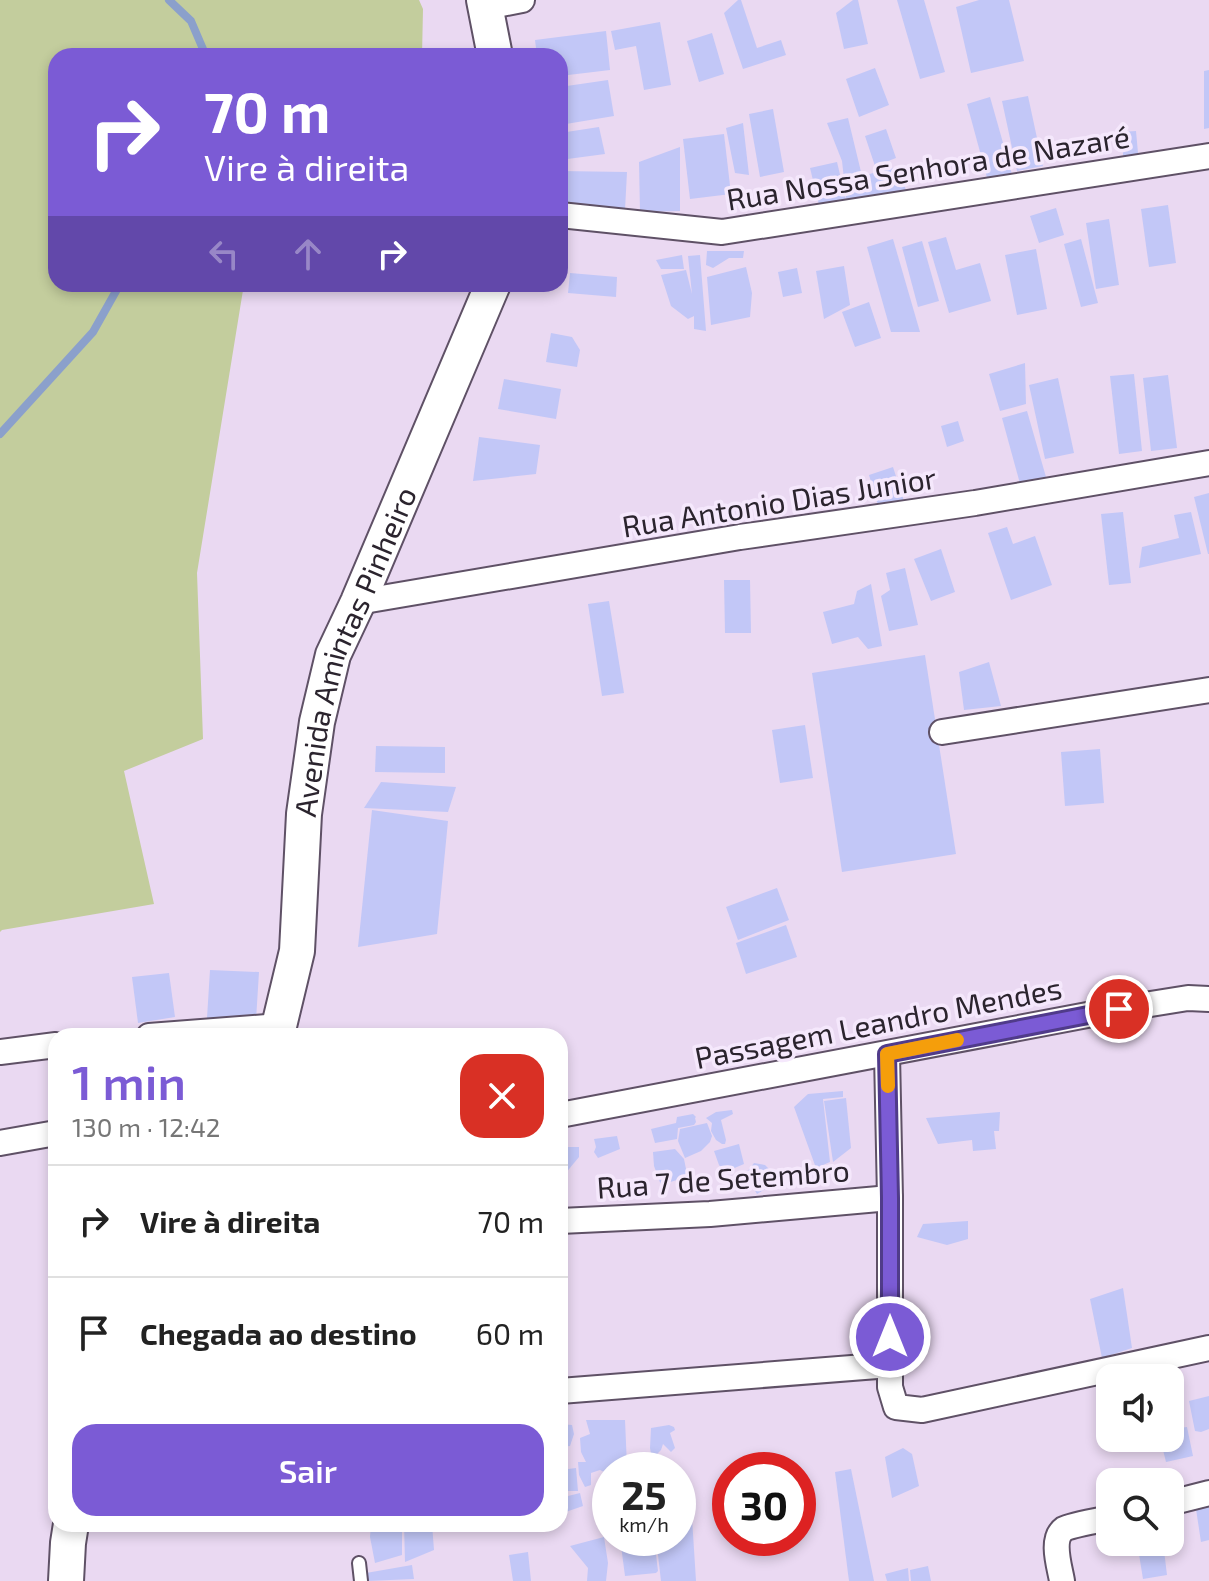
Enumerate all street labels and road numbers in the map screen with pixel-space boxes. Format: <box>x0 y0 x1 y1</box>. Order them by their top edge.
street label: Rua Nossa Senhora de Nazaré <box>724 117 1132 217</box>
street label: Rua Antonio Dias Junior <box>619 458 939 544</box>
street label: Avenida Amintas Pinheiro <box>286 481 423 819</box>
street label: Passagem Leandro Mendes <box>691 969 1065 1075</box>
street label: Rua 7 de Setembro <box>595 1151 851 1205</box>

